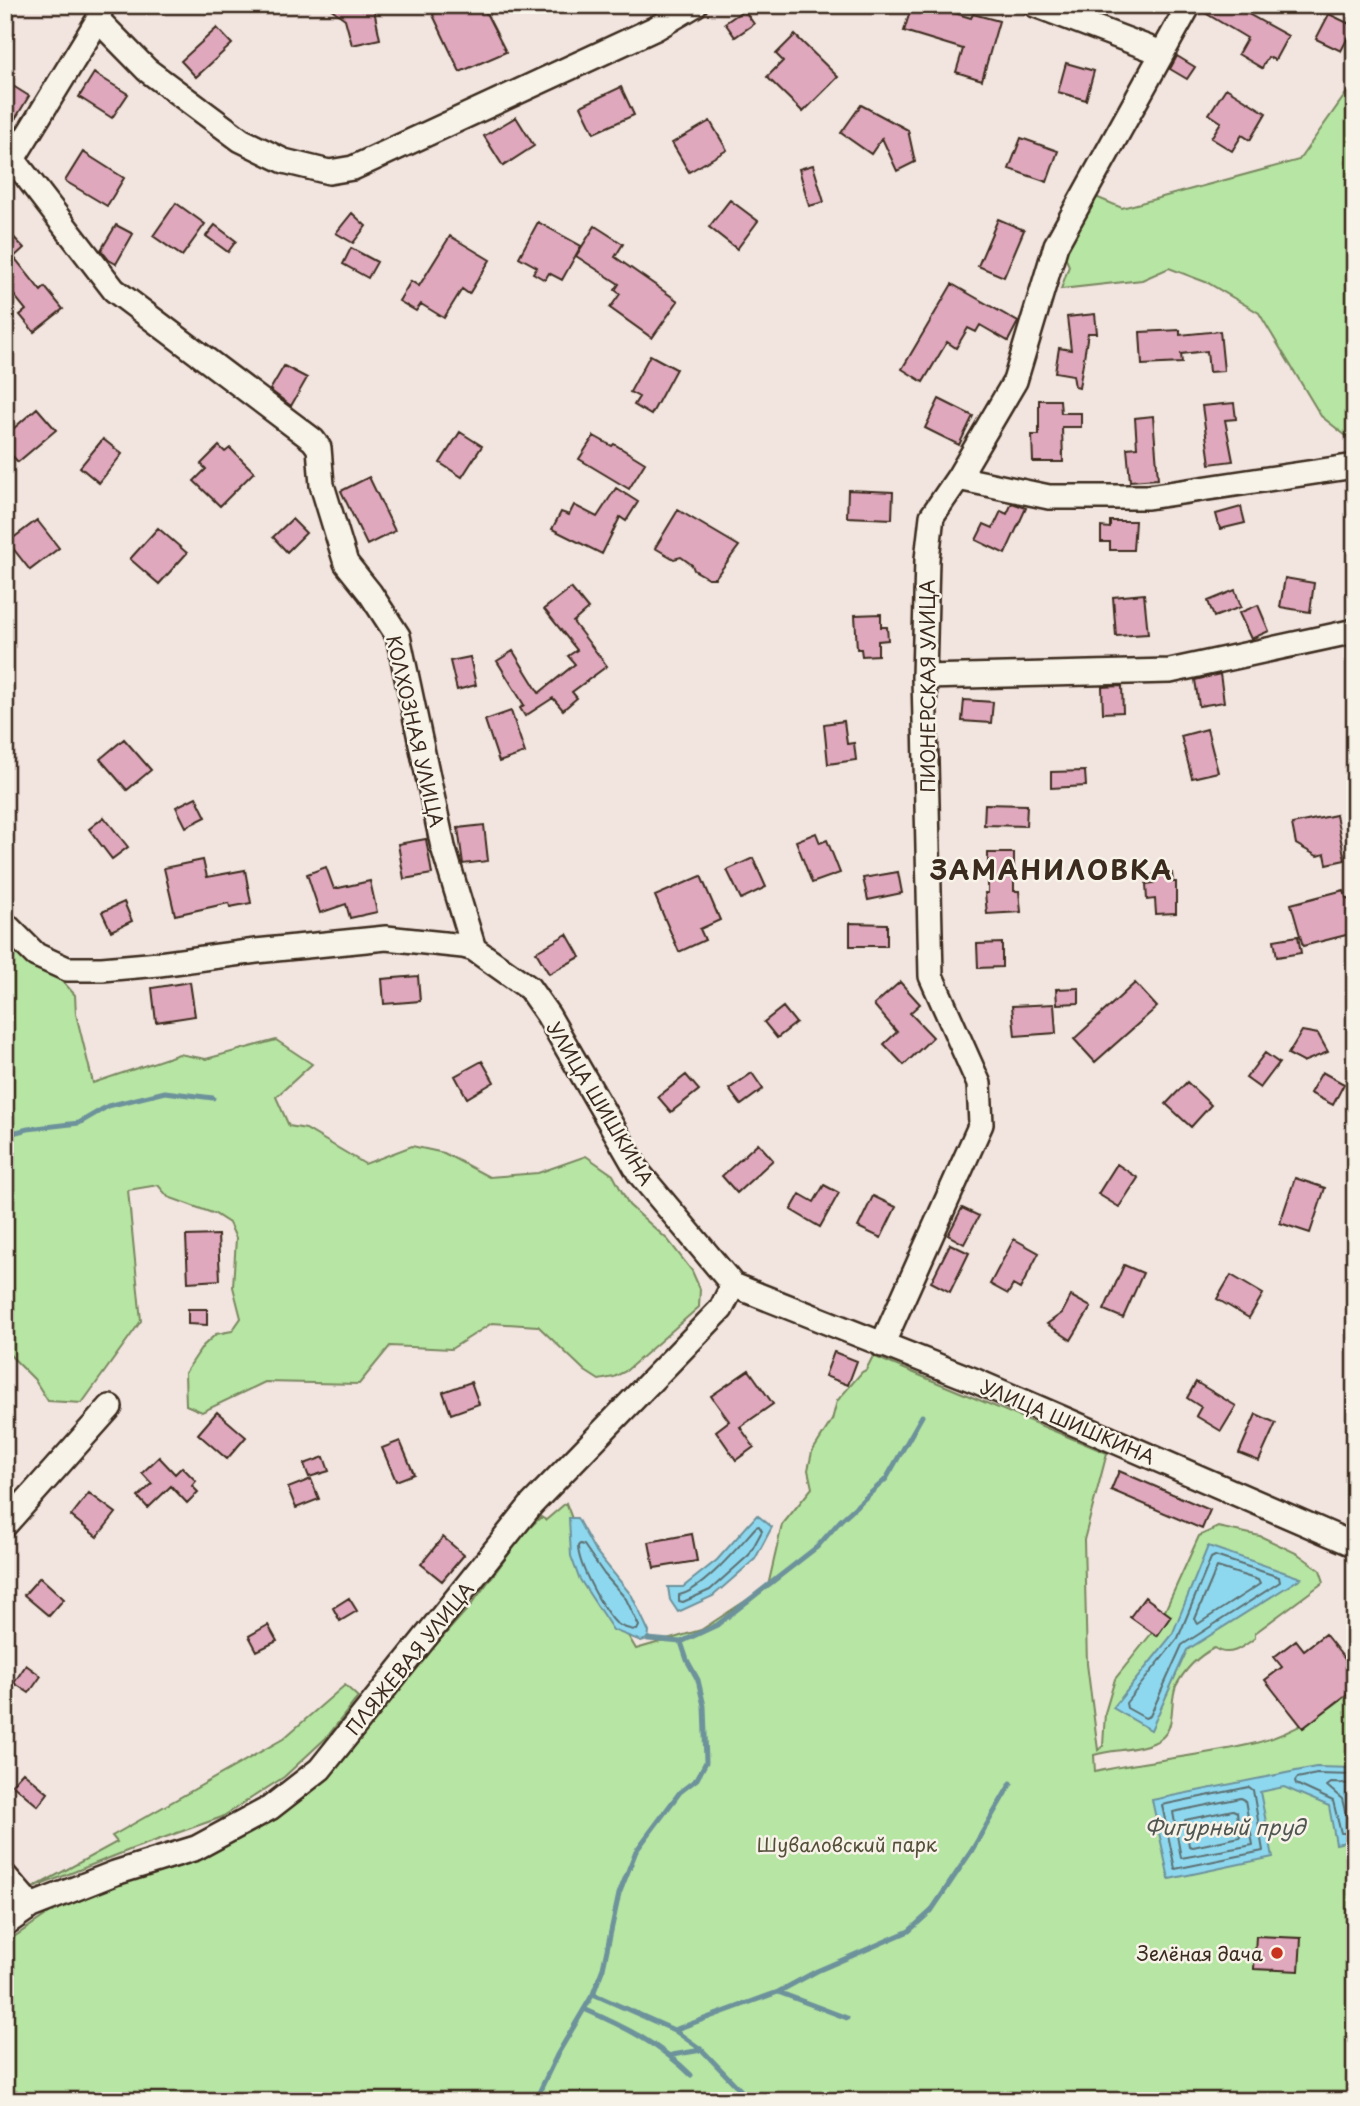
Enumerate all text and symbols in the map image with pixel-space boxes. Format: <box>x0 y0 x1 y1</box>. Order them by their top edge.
street label: ПИОНЕРСКАЯ УЛИЦА <box>913 579 941 793</box>
street label: КОЛХОЗНАЯ УЛИЦА <box>380 632 452 830</box>
district label: ЗАМАНИЛОВКА <box>929 850 1174 889</box>
street label: УЛИЦА ШИШКИНА <box>541 1016 661 1190</box>
street label: УЛИЦА ШИШКИНА <box>977 1372 1159 1470</box>
street label: ПЛЯЖЕВАЯ УЛИЦА <box>338 1575 480 1741</box>
water label: Фигурный пруд <box>1145 1810 1307 1842</box>
park label: Шуваловский парк <box>757 1830 938 1858</box>
place label: Зелёная дача <box>1137 1939 1263 1967</box>
marker: Зелёная дача <box>1269 1945 1285 1961</box>

